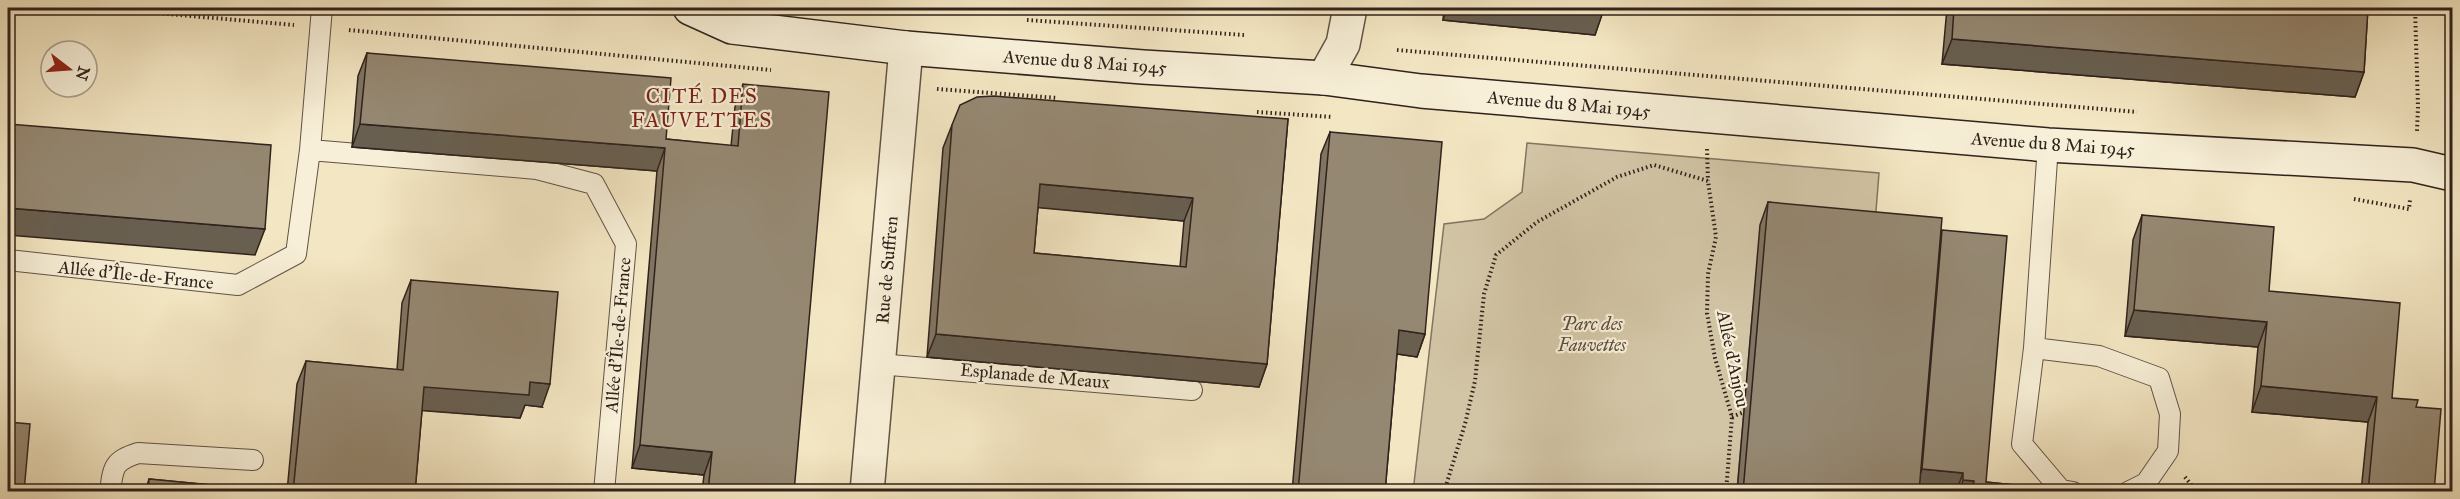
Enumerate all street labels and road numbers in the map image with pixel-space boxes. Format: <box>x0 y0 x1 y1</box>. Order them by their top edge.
street label: Avenue du 8 Mai 1945 <box>1001 45 1168 79</box>
street label: Avenue du 8 Mai 1945 <box>1485 86 1652 122</box>
street label: Avenue du 8 Mai 1945 <box>1969 127 2136 161</box>
street label: Rue de Suffren <box>871 215 903 325</box>
street label: Allée d'Île-de-France <box>56 255 215 294</box>
street label: Allée d'Île-de-France <box>599 256 636 415</box>
street label: Allée d'Anjou <box>1712 308 1754 410</box>
street label: Esplanade de Meaux <box>959 359 1111 393</box>

